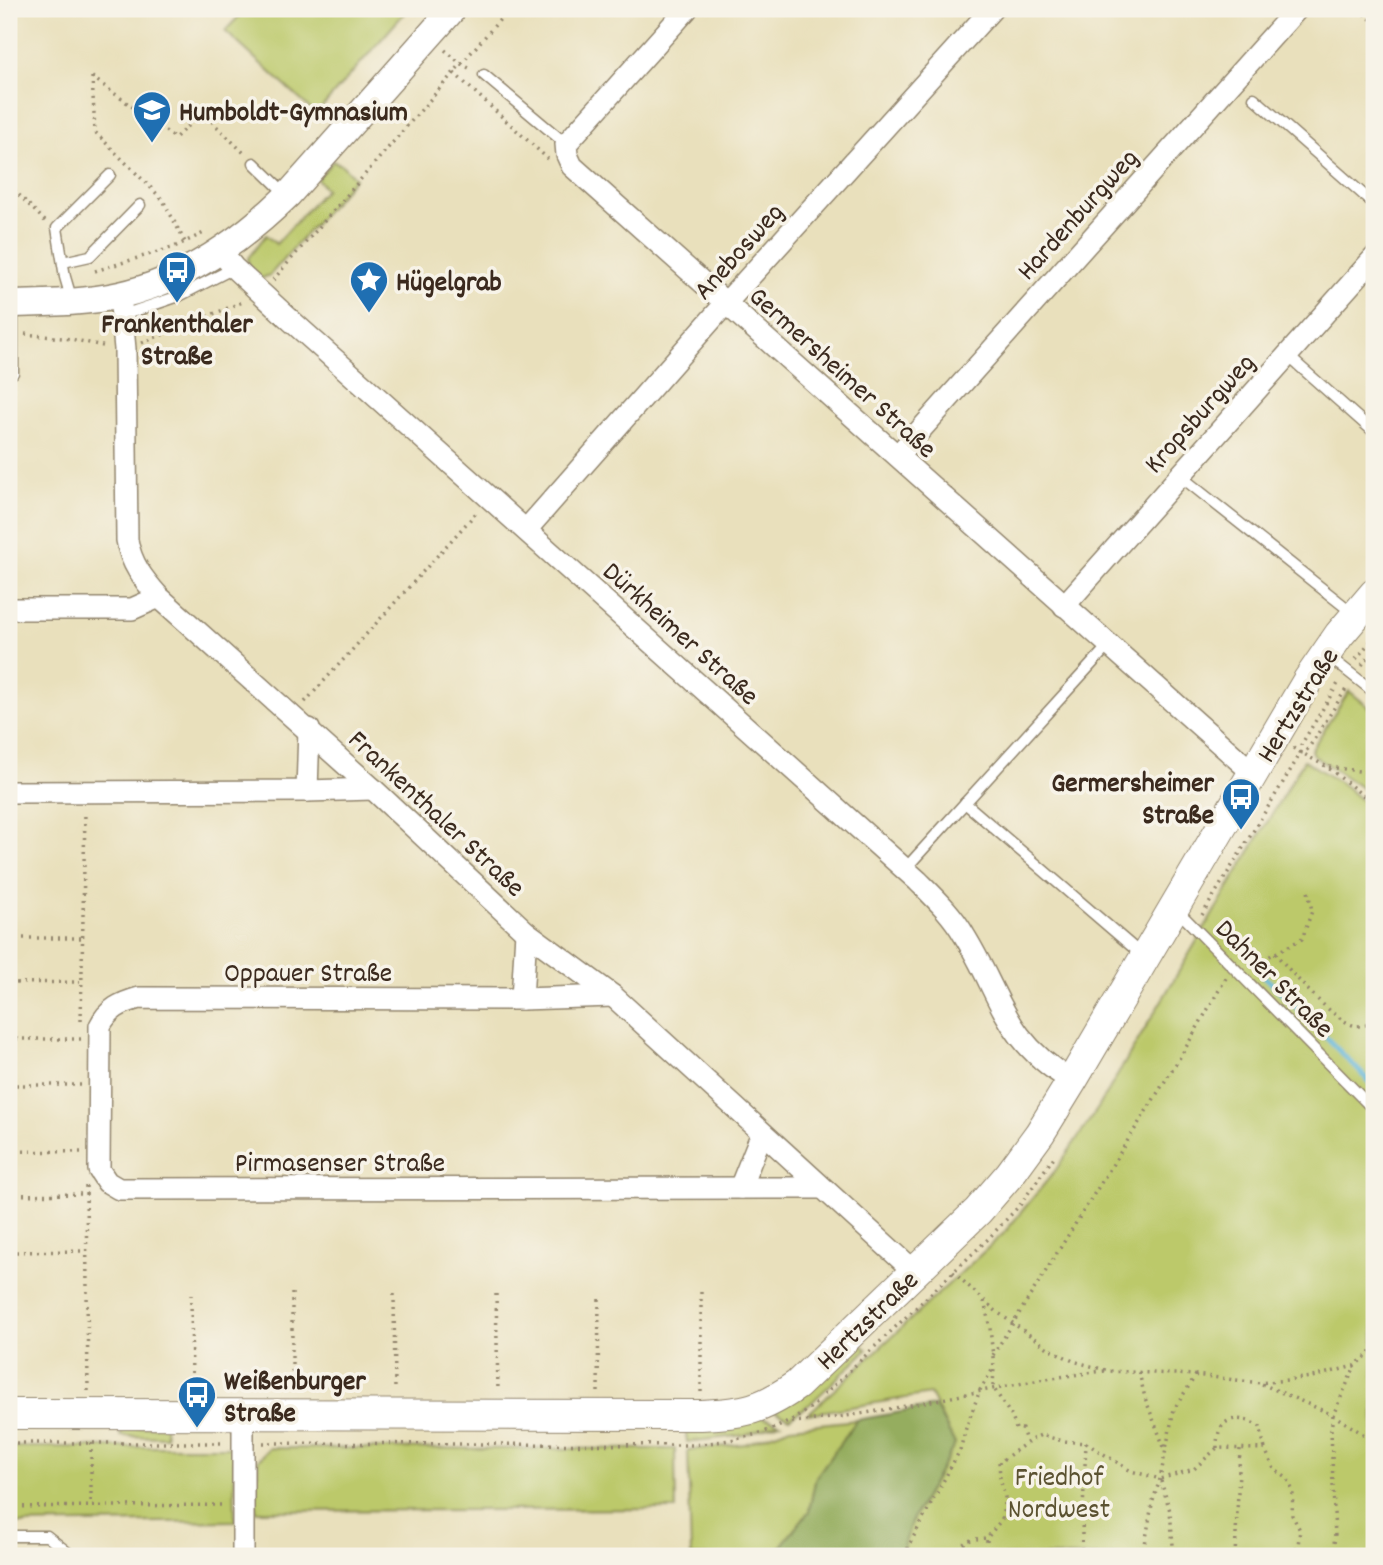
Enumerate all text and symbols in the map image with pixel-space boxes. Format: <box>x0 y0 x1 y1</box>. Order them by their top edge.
school or university icon: Humboldt-Gymnasium <box>131 89 173 144</box>
place label: Humboldt-Gymnasium <box>179 95 408 135</box>
street label: Hardenburgweg <box>1009 141 1150 291</box>
street label: Anebosweg <box>686 196 796 311</box>
bus stop icon: Frankenthaler Straße <box>156 249 198 304</box>
place icon: Hügelgrab <box>348 259 390 314</box>
place label: Hügelgrab <box>396 265 502 305</box>
street label: Germersheimer Straße <box>738 279 944 470</box>
place label: Frankenthaler Straße <box>101 307 253 379</box>
street label: Kropsburgweg <box>1137 346 1267 484</box>
street label: Dürkheimer Straße <box>591 554 766 717</box>
street label: Hertzstraße <box>1249 641 1351 772</box>
street label: Frankenthaler Straße <box>337 723 532 909</box>
place label: Germersheimer Straße <box>1051 766 1215 838</box>
bus stop icon: Germersheimer Straße <box>1220 776 1262 831</box>
street label: Dahner Straße <box>1204 912 1341 1049</box>
street label: Oppauer Straße <box>224 956 392 996</box>
street label: Pirmasenser Straße <box>235 1146 445 1186</box>
street label: Hertzstraße <box>809 1263 930 1382</box>
place label: Weißenburger Straße <box>224 1364 366 1436</box>
bus stop icon: Weißenburger Straße <box>176 1374 218 1429</box>
park label: Friedhof Nordwest <box>1008 1460 1110 1532</box>

